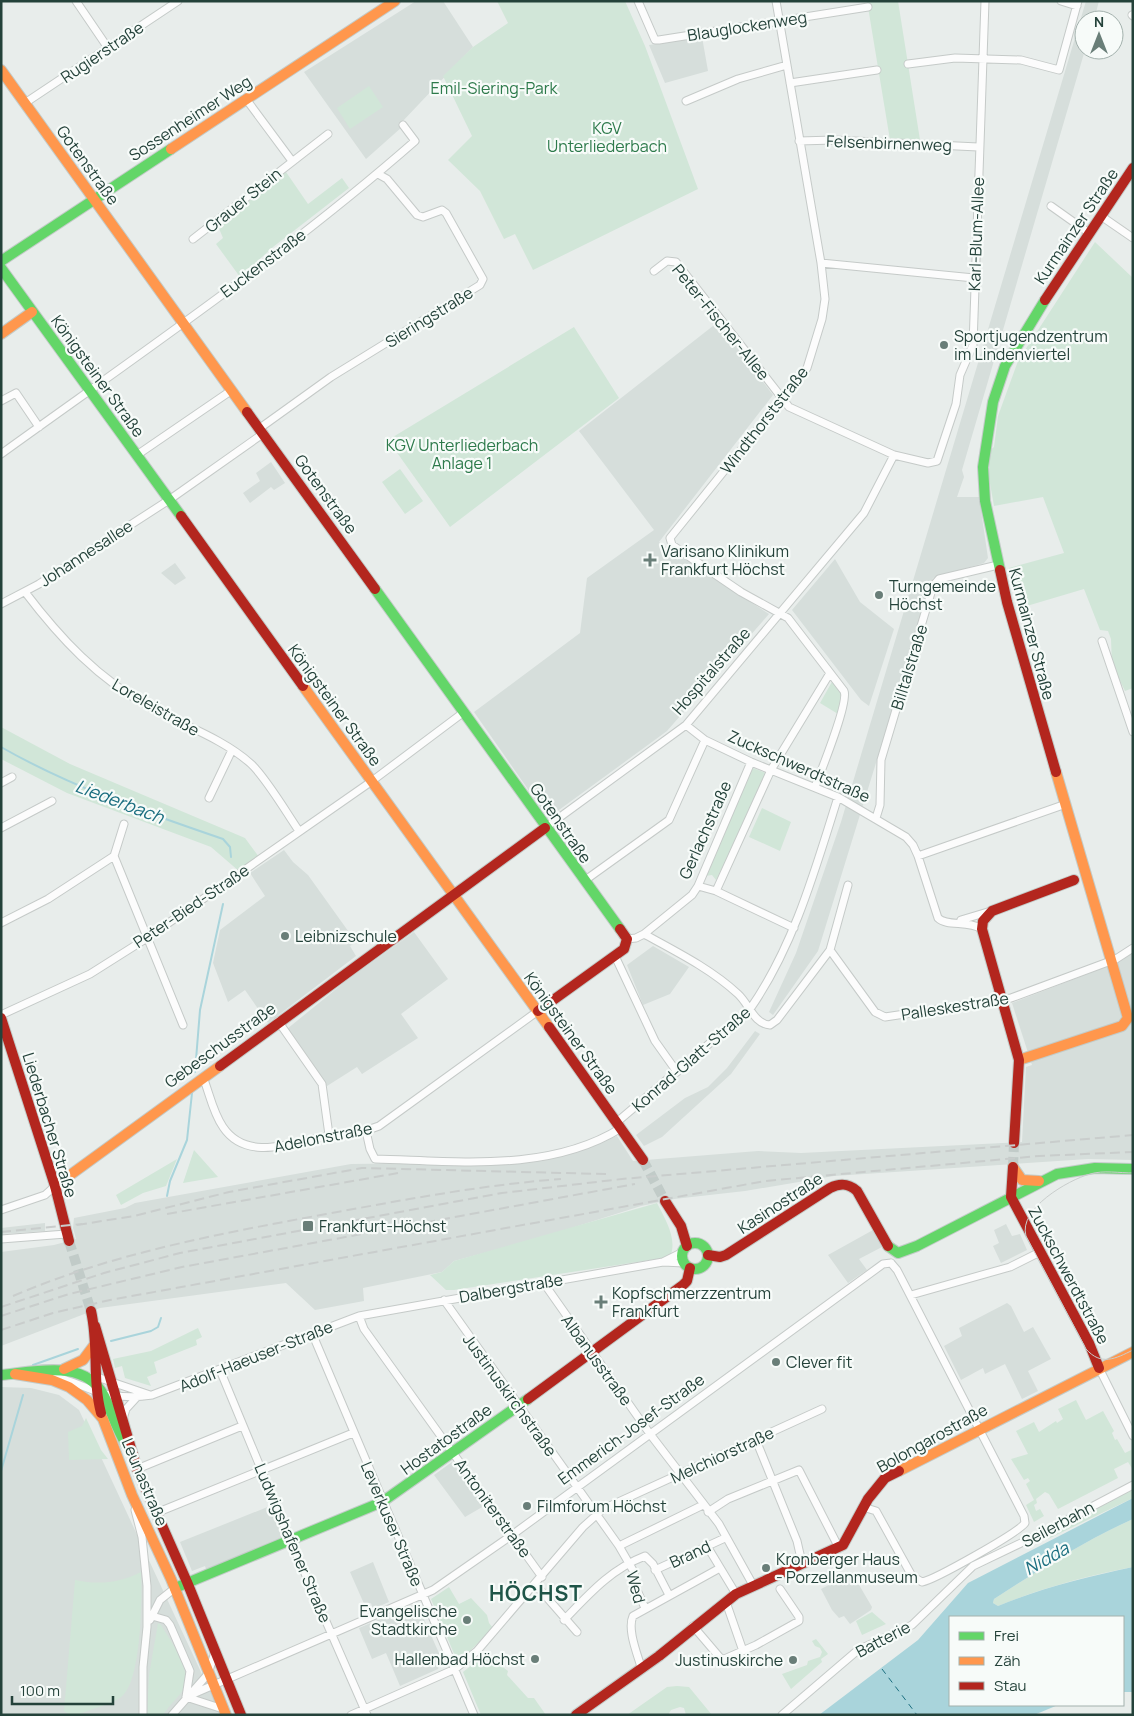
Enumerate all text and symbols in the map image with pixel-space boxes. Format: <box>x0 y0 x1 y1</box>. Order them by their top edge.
street label: Blauglockenweg <box>686 6 808 46</box>
north arrow <box>1074 10 1124 60</box>
text: N <box>1094 12 1104 31</box>
street label: Rugierstraße <box>56 16 148 88</box>
street label: Sossenheimer Weg <box>124 70 256 166</box>
park label: Emil-Siering-Park <box>431 77 559 99</box>
park label: KGV Unterliederbach <box>547 117 667 157</box>
street label: Gotenstraße <box>52 121 124 209</box>
street label: Felsenbirnenweg <box>826 130 952 156</box>
street label: Grauer Stein <box>200 163 286 237</box>
street label: Kurmainzer Straße <box>1029 164 1123 288</box>
street label: Karl-Blum-Allee <box>963 177 989 291</box>
street label: Euckenstraße <box>216 224 310 302</box>
street label: Peter-Fischer-Allee <box>667 259 775 385</box>
street label: Sieringstraße <box>381 281 477 353</box>
street label: Königsteiner Straße <box>46 311 150 441</box>
place label: Sportjugendzentrum im Lindenviertel <box>954 325 1108 365</box>
marker: Sportjugendzentrum im Lindenviertel <box>938 339 950 351</box>
street label: Windthorststraße <box>715 362 813 478</box>
park label: KGV Unterliederbach Anlage 1 <box>386 434 538 474</box>
street label: Gotenstraße <box>290 450 362 538</box>
street label: Johannesallee <box>35 515 137 591</box>
place label: Varisano Klinikum Frankfurt Höchst <box>661 540 789 580</box>
marker: Varisano Klinikum Frankfurt Höchst <box>643 553 657 567</box>
street label: Kurmainzer Straße <box>1004 566 1060 702</box>
place label: Turngemeinde Höchst <box>889 575 996 615</box>
marker: Turngemeinde Höchst <box>873 589 885 601</box>
street label: Billtalstraße <box>886 622 932 712</box>
street label: Hospitalstraße <box>667 623 755 719</box>
street label: Königsteiner Straße <box>283 640 387 770</box>
street label: Loreleistraße <box>108 673 204 741</box>
street label: Zuckschwerdtstraße <box>724 725 874 807</box>
water label: Liederbach <box>72 773 169 829</box>
street label: Gerlachstraße <box>674 777 736 883</box>
street label: Gotenstraße <box>525 778 597 868</box>
street label: Peter-Bied-Straße <box>129 859 253 953</box>
place label: Leibnizschule <box>295 925 397 947</box>
marker: Leibnizschule <box>279 930 291 942</box>
street label: Königsteiner Straße <box>519 968 623 1098</box>
street label: Palleskestraße <box>900 987 1010 1025</box>
street label: Gebeschusstraße <box>160 997 280 1093</box>
street label: Konrad-Glatt-Straße <box>627 1001 755 1117</box>
street label: Liederbacher Straße <box>17 1050 83 1200</box>
street label: Adelonstraße <box>272 1117 374 1157</box>
street label: Kasinostraße <box>733 1167 827 1239</box>
street label: Zuckschwerdtstraße <box>1023 1202 1115 1348</box>
place label: Frankfurt-Höchst <box>319 1215 447 1237</box>
marker: Frankfurt-Höchst <box>301 1219 315 1233</box>
street label: Dalbergstraße <box>457 1268 565 1308</box>
place label: Kopfschmerzzentrum Frankfurt <box>612 1282 771 1322</box>
marker: Kopfschmerzzentrum Frankfurt <box>594 1295 608 1309</box>
street label: Albanusstraße <box>556 1310 638 1410</box>
street label: Adolf-Haeuser-Straße <box>176 1315 336 1397</box>
street label: Justinuskirchstraße <box>458 1329 562 1461</box>
place label: Clever fit <box>786 1351 852 1373</box>
marker: Clever fit <box>770 1356 782 1368</box>
street label: Emmerich-Josef-Straße <box>553 1368 709 1490</box>
street label: Hostatostraße <box>396 1398 496 1480</box>
street label: Bolongarostraße <box>873 1398 991 1478</box>
street label: Melchiorstraße <box>667 1421 777 1489</box>
street label: Leunastraße <box>117 1435 173 1529</box>
street label: Antoniterstraße <box>450 1454 536 1562</box>
street label: Leverkuser Straße <box>356 1458 428 1590</box>
street label: Ludwigshafener Straße <box>249 1460 337 1626</box>
place label: Filmforum Höchst <box>537 1495 667 1517</box>
street label: Seilerbahn <box>1018 1496 1098 1552</box>
marker: Filmforum Höchst <box>521 1500 533 1512</box>
street label: Brand <box>666 1535 714 1573</box>
water label: Nidda <box>1019 1535 1074 1580</box>
place label: Kronberger Haus - Porzellanmuseum <box>776 1548 918 1588</box>
marker: Kronberger Haus - Porzellanmuseum <box>760 1562 772 1574</box>
street label: Wed <box>621 1568 651 1606</box>
district label: HÖCHST <box>489 1579 583 1607</box>
place label: Evangelische Stadtkirche <box>359 1600 457 1640</box>
marker: Evangelische Stadtkirche <box>461 1614 473 1626</box>
street label: Batterie <box>852 1615 914 1663</box>
legend <box>949 1616 1124 1706</box>
text: Frei <box>994 1625 1019 1646</box>
place label: Hallenbad Höchst <box>394 1648 525 1670</box>
place label: Justinuskirche <box>675 1649 783 1671</box>
text: Zäh <box>994 1650 1021 1671</box>
marker: Hallenbad Höchst <box>529 1653 541 1665</box>
marker: Justinuskirche <box>787 1654 799 1666</box>
scale bar <box>12 1674 114 1706</box>
text: Stau <box>994 1675 1027 1696</box>
text: 100 m <box>20 1680 60 1701</box>

